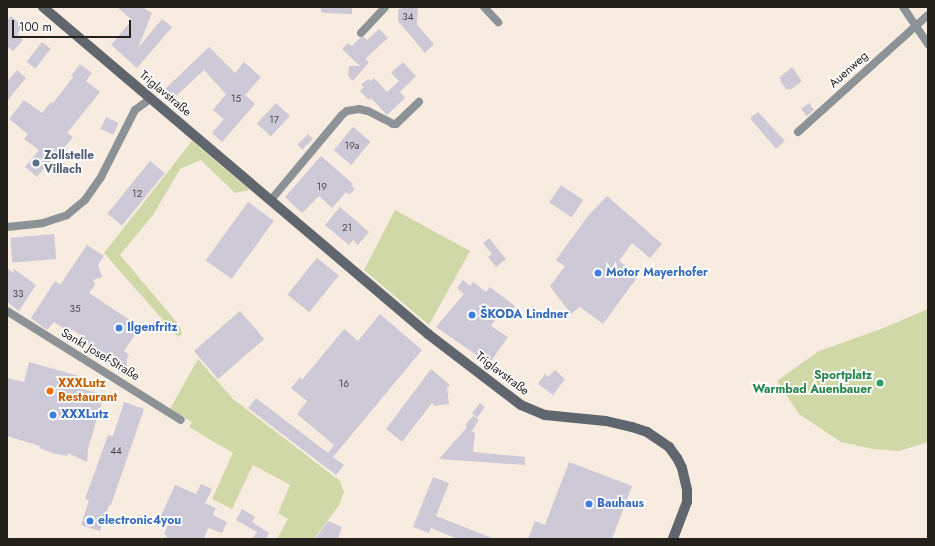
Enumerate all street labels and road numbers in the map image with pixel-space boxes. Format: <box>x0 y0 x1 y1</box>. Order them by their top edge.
street label: Auenweg <box>827 49 871 91</box>
street label: Triglavstraße <box>136 68 194 120</box>
street label: Sankt Josef-Straße <box>58 326 142 384</box>
street label: Triglavstraße <box>473 349 531 399</box>

